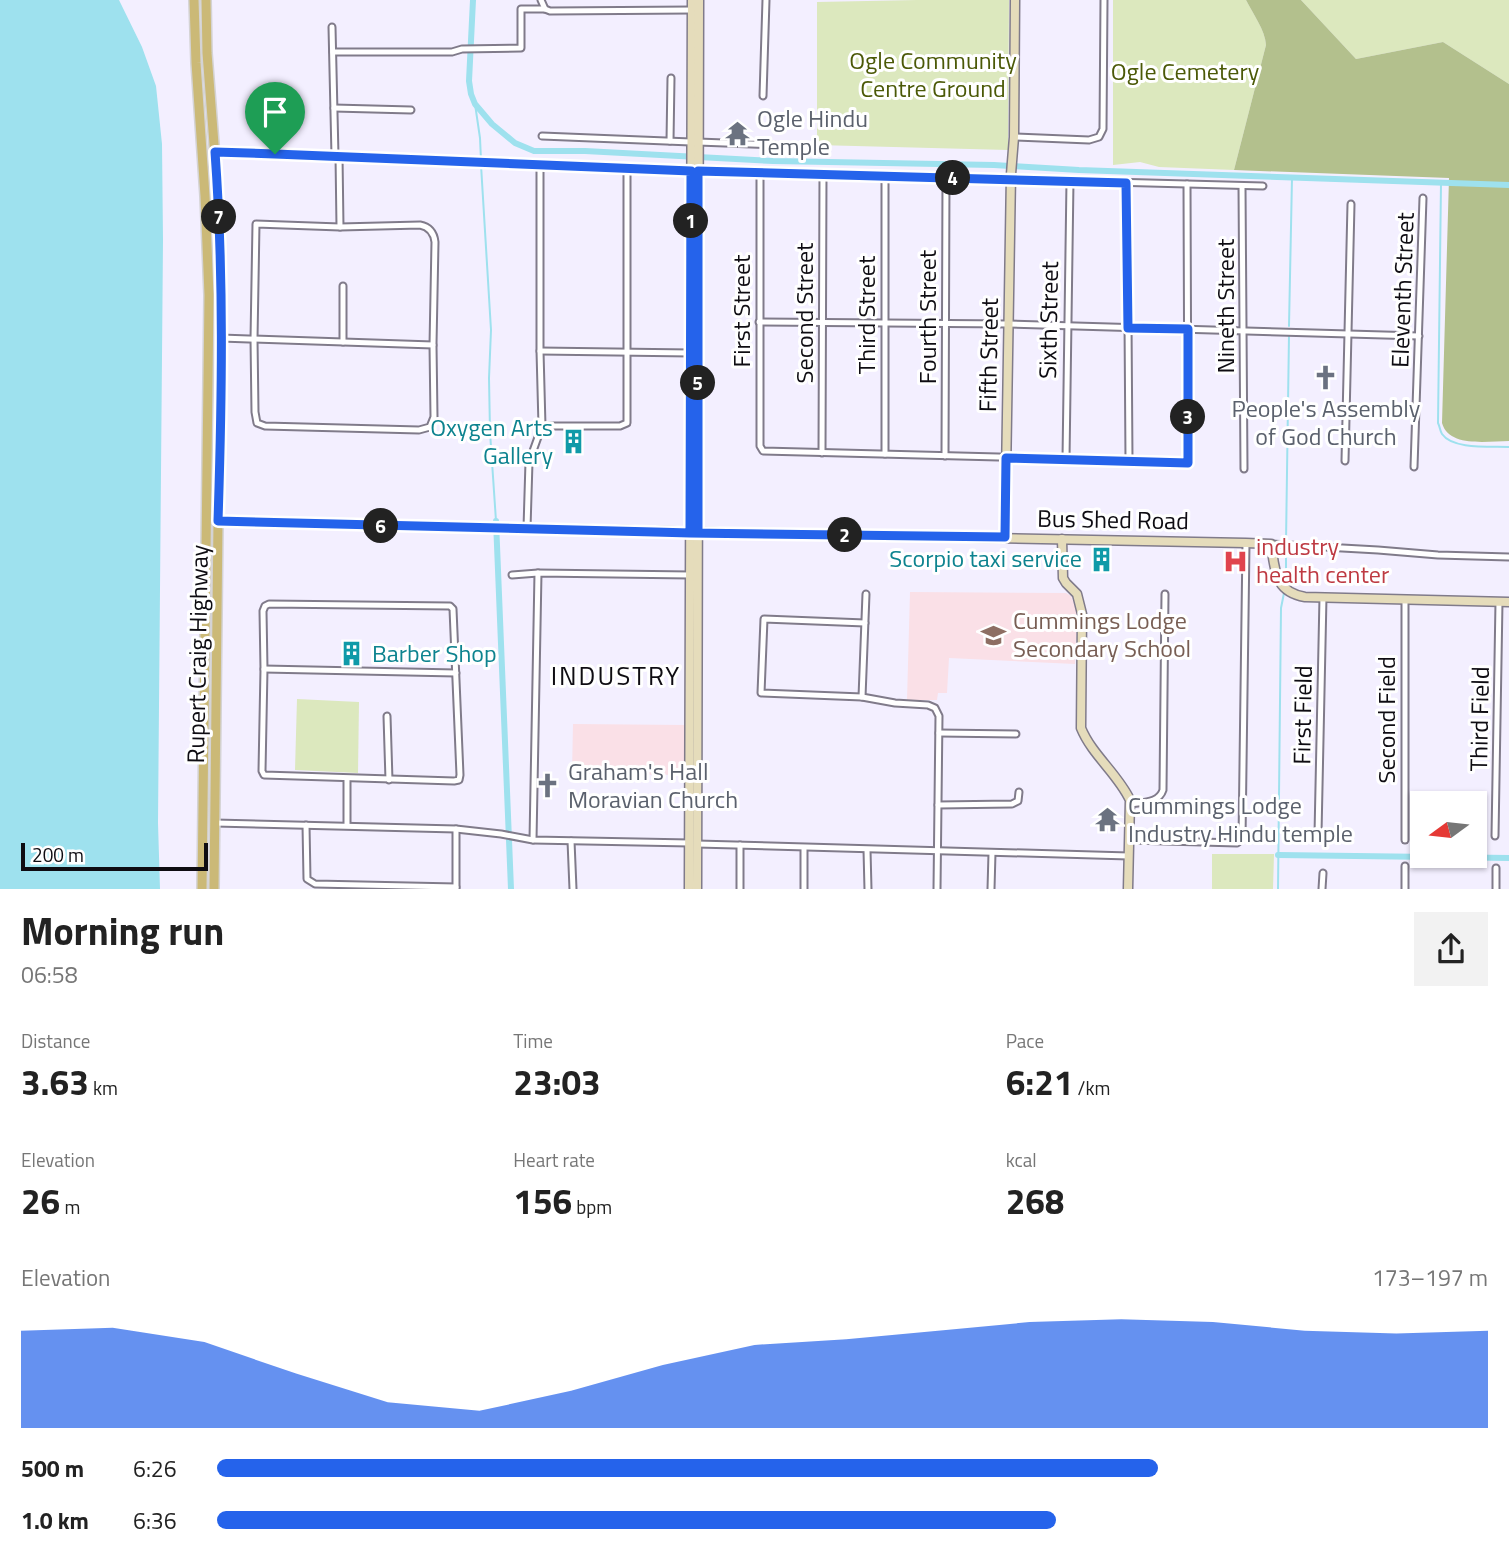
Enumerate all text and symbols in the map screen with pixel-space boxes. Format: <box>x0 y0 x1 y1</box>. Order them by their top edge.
park label: Ogle Community Centre Ground <box>849 42 1017 106</box>
park label: Ogle Cemetery <box>1111 53 1260 89</box>
pin <box>245 82 305 154</box>
icon: arrive <box>256 93 294 131</box>
place label: Ogle Hindu Temple <box>757 100 868 164</box>
temple icon: Ogle Hindu Temple <box>723 119 751 147</box>
pin: 4 <box>936 160 970 196</box>
text: 4 <box>947 163 958 192</box>
pin: 7 <box>202 200 236 234</box>
text: 7 <box>213 202 224 231</box>
pin: 1 <box>674 204 708 238</box>
text: 1 <box>685 206 696 235</box>
street label: Eleventh Street <box>1381 211 1423 368</box>
street label: Nineth Street <box>1207 238 1243 373</box>
street label: Second Street <box>786 242 822 383</box>
street label: Fourth Street <box>909 249 945 384</box>
street label: First Street <box>723 254 759 367</box>
street label: Third Street <box>848 255 884 374</box>
street label: Sixth Street <box>1029 260 1067 379</box>
street label: Fifth Street <box>969 297 1007 412</box>
church icon: People's Assembly of God Church <box>1312 364 1340 392</box>
pin: 5 <box>680 366 716 400</box>
text: 5 <box>692 368 703 397</box>
place label: People's Assembly of God Church <box>1232 390 1421 454</box>
pin: 3 <box>1170 400 1206 434</box>
text: 3 <box>1182 402 1193 431</box>
place label: Oxygen Arts Gallery <box>430 409 553 473</box>
building icon: Oxygen Arts Gallery <box>559 428 587 456</box>
street label: Bus Shed Road <box>1037 500 1189 538</box>
pin: 6 <box>364 508 398 544</box>
text: 6 <box>375 511 386 540</box>
pin: 2 <box>828 518 862 552</box>
text: 2 <box>839 520 850 549</box>
place label: industry health center <box>1256 528 1389 592</box>
place label: Scorpio taxi service <box>889 540 1082 576</box>
street label: Rupert Craig Highway <box>177 544 217 764</box>
building icon: Scorpio taxi service <box>1088 545 1116 573</box>
hospital icon: industry health center <box>1222 547 1250 575</box>
place label: Cummings Lodge Secondary School <box>1013 602 1191 666</box>
school or university icon: Cummings Lodge Secondary School <box>979 621 1007 649</box>
place label: Barber Shop <box>372 635 497 671</box>
building icon: Barber Shop <box>338 640 366 668</box>
district label: INDUSTRY <box>551 656 681 695</box>
street label: Second Field <box>1368 656 1404 784</box>
street label: First Field <box>1283 665 1321 765</box>
street label: Third Field <box>1460 666 1498 772</box>
place label: Graham's Hall Moravian Church <box>568 753 738 817</box>
church icon: Graham's Hall Moravian Church <box>534 772 562 800</box>
place label: Cummings Lodge Industry Hindu temple <box>1128 787 1353 851</box>
north arrow <box>1410 791 1488 868</box>
map controls <box>1410 791 1487 868</box>
temple icon: Cummings Lodge Industry Hindu temple <box>1094 806 1122 834</box>
scale bar <box>21 840 208 872</box>
text: 200 m <box>32 840 84 869</box>
text: Morning run <box>21 902 224 960</box>
button: share <box>1414 912 1488 986</box>
text: 06:58 <box>21 957 78 992</box>
text: Distance <box>21 1026 90 1055</box>
text: Time <box>513 1026 553 1055</box>
text: Pace <box>1006 1026 1044 1055</box>
text: 3.63 <box>21 1055 89 1109</box>
text: 23:03 <box>513 1055 601 1109</box>
text: 6:21 <box>1006 1055 1073 1109</box>
text: km <box>89 1073 118 1102</box>
text: /km <box>1073 1073 1110 1102</box>
text: Elevation <box>21 1145 95 1174</box>
text: Heart rate <box>513 1145 595 1174</box>
text: kcal <box>1006 1145 1037 1174</box>
text: 26 <box>21 1174 60 1228</box>
text: 156 <box>513 1174 572 1228</box>
text: 268 <box>1006 1174 1064 1228</box>
text: m <box>60 1192 80 1221</box>
text: bpm <box>572 1192 612 1221</box>
text: Elevation <box>21 1260 110 1295</box>
text: 173–197 m <box>1372 1260 1488 1295</box>
text: 500 m <box>21 1451 84 1486</box>
text: 6:26 <box>133 1451 177 1486</box>
text: 1.0 km <box>21 1503 89 1538</box>
text: 6:36 <box>133 1503 177 1538</box>

